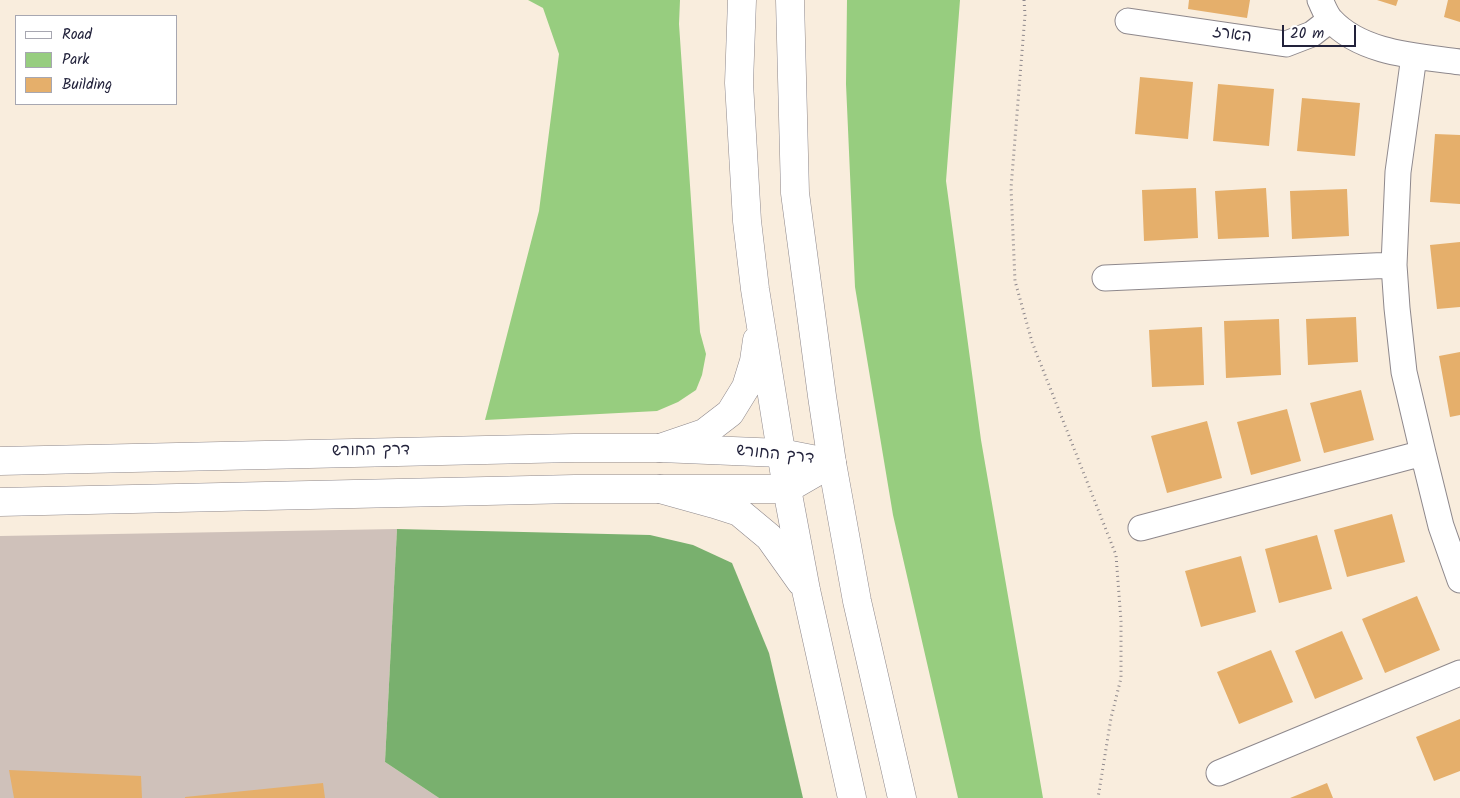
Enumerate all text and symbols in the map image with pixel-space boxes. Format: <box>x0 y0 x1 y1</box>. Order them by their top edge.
legend <box>15 15 178 105</box>
scale bar <box>1285 15 1359 47</box>
text: 20 m <box>1290 22 1324 46</box>
text: Road <box>62 23 92 47</box>
street label: הארז <box>1211 24 1253 48</box>
text: Park <box>62 48 89 72</box>
text: Building <box>62 73 112 97</box>
street label: דרך החורש <box>332 442 410 462</box>
street label: דרך החורש <box>735 442 815 470</box>

